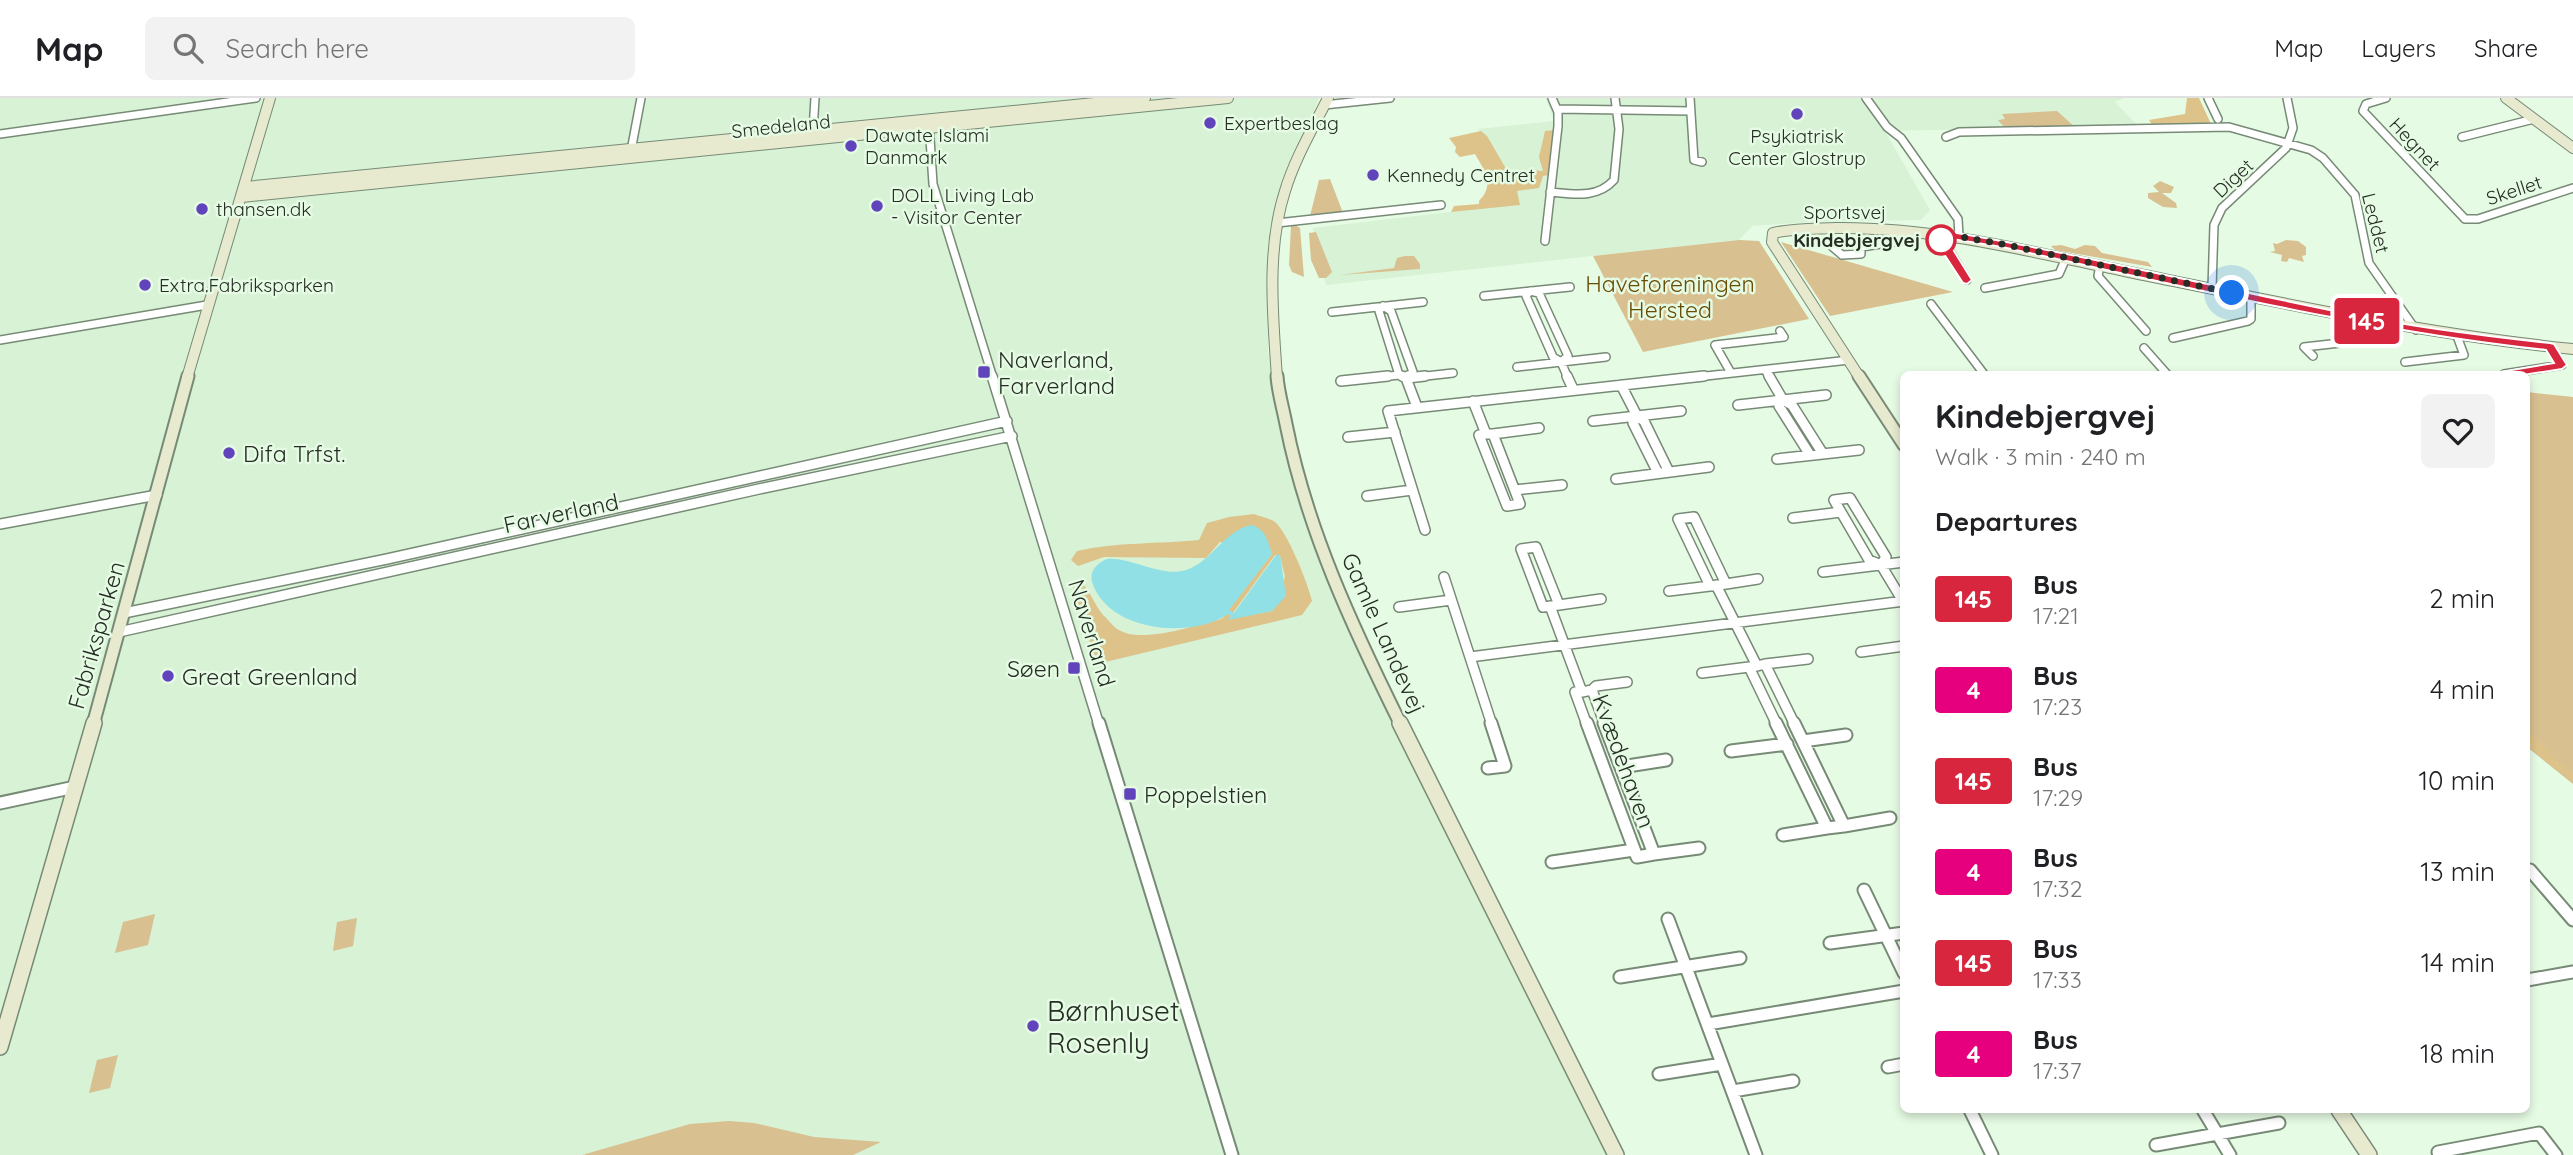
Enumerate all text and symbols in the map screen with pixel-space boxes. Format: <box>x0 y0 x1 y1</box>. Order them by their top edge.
search box <box>145 17 635 80</box>
text: Map <box>35 28 103 69</box>
icon: search <box>169 29 207 67</box>
text: Search here <box>225 32 369 65</box>
text: Map <box>2274 33 2323 63</box>
text: Layers <box>2361 33 2436 63</box>
text: Share <box>2474 33 2538 63</box>
marker: Psykiatrisk Center Glostrup <box>1789 106 1805 122</box>
street label: Smedeland <box>730 109 832 143</box>
place label: Expertbeslag <box>1224 111 1339 135</box>
street label: Hegnet <box>2384 112 2446 176</box>
marker: Expertbeslag <box>1202 115 1218 131</box>
place label: Dawate Islami Danmark <box>865 123 989 169</box>
place label: Psykiatrisk Center Glostrup <box>1728 124 1866 170</box>
marker: Dawate Islami Danmark <box>843 138 859 154</box>
street label: Diget <box>2208 153 2258 203</box>
place label: Kennedy Centret <box>1387 163 1535 187</box>
marker: Kennedy Centret <box>1365 167 1381 183</box>
street label: Skellet <box>2483 170 2545 210</box>
place label: DOLL Living Lab - Visitor Center <box>891 183 1034 229</box>
street label: Leddet <box>2357 190 2395 256</box>
place label: thansen.dk <box>216 197 311 221</box>
marker: DOLL Living Lab - Visitor Center <box>869 198 885 214</box>
street label: Sportsvej <box>1804 200 1886 224</box>
marker: thansen.dk <box>194 201 210 217</box>
marker: Kindebjergvej <box>1926 225 1956 255</box>
place label: Kindebjergvej <box>1793 228 1920 252</box>
park label: Haveforeningen Hersted <box>1585 269 1755 324</box>
place label: Extra.Fabriksparken <box>159 273 334 297</box>
your location <box>2214 275 2249 310</box>
marker: Extra.Fabriksparken <box>137 277 153 293</box>
line badge: 145 <box>2327 298 2407 344</box>
text: 145 <box>2348 306 2386 336</box>
place label: Naverland, Farverland <box>998 345 1115 400</box>
marker: Naverland, Farverland <box>976 364 992 380</box>
button: heart <box>2421 394 2495 468</box>
text: Kindebjergvej <box>1935 395 2155 436</box>
place label: Difa Trfst. <box>243 439 345 468</box>
text: Walk · 3 min · 240 m <box>1935 442 2146 471</box>
marker: Difa Trfst. <box>221 445 237 461</box>
street label: Farverland <box>501 487 621 539</box>
text: Departures <box>1935 505 2078 538</box>
street label: Gamle Landevej <box>1336 548 1432 718</box>
street label: Fabriksparken <box>61 558 131 712</box>
text: Bus <box>2033 568 2078 601</box>
street label: Naverland <box>1062 576 1122 690</box>
text: 2 min <box>2429 582 2495 615</box>
text: 145 <box>1955 584 1992 614</box>
text: 17:21 <box>2033 601 2079 630</box>
place label: Søen <box>1007 654 1060 683</box>
text: Bus <box>2033 659 2078 692</box>
marker: Søen <box>1066 660 1082 676</box>
place label: Great Greenland <box>182 662 358 691</box>
marker: Great Greenland <box>160 668 176 684</box>
text: 4 min <box>2430 673 2495 706</box>
text: 4 <box>1966 675 1981 705</box>
street label: Kvædehaven <box>1586 690 1662 832</box>
text: 17:23 <box>2033 692 2082 721</box>
text: Bus <box>2033 750 2078 783</box>
text: 10 min <box>2419 764 2495 797</box>
text: 145 <box>1955 766 1992 796</box>
place label: Poppelstien <box>1144 780 1267 809</box>
text: 17:29 <box>2033 783 2083 812</box>
marker: Poppelstien <box>1122 786 1138 802</box>
text: Bus <box>2033 841 2078 874</box>
text: 13 min <box>2420 855 2495 888</box>
text: 4 <box>1966 857 1981 887</box>
text: 17:32 <box>2033 874 2082 903</box>
text: Bus <box>2033 932 2078 965</box>
text: 14 min <box>2421 946 2495 979</box>
text: 145 <box>1955 948 1992 978</box>
text: 17:33 <box>2033 965 2082 994</box>
place label: Børnhuset Rosenly <box>1047 993 1179 1060</box>
marker: Børnhuset Rosenly <box>1025 1018 1041 1034</box>
text: Bus <box>2033 1023 2078 1056</box>
text: 18 min <box>2420 1037 2495 1070</box>
text: 4 <box>1966 1039 1981 1069</box>
text: 17:37 <box>2033 1056 2081 1085</box>

